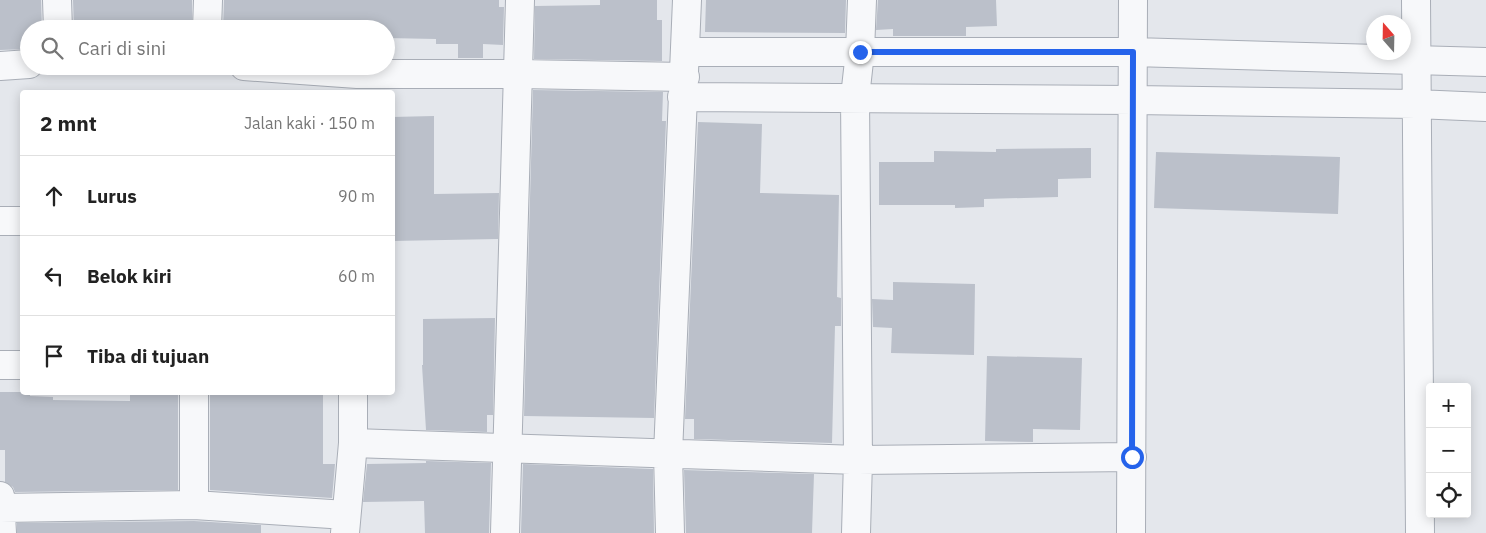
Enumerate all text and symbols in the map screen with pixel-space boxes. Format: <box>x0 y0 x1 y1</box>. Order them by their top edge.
north arrow <box>1366 15 1411 60</box>
search box <box>20 20 395 75</box>
icon: search <box>38 34 66 62</box>
text: Cari di sini <box>78 36 166 60</box>
route end <box>849 41 872 64</box>
text: 2 mnt <box>40 109 97 137</box>
text: Jalan kaki · 150 m <box>244 113 375 133</box>
icon: ahead <box>40 182 68 210</box>
text: Lurus <box>87 184 137 208</box>
text: 90 m <box>338 186 375 206</box>
icon: left <box>40 262 68 290</box>
text: Belok kiri <box>87 264 172 288</box>
text: 60 m <box>338 266 375 286</box>
icon: arrive <box>40 342 68 370</box>
text: Tiba di tujuan <box>87 344 209 368</box>
map controls <box>1426 383 1471 518</box>
button: + <box>1426 383 1471 428</box>
button: − <box>1426 428 1471 473</box>
route start <box>1121 446 1144 469</box>
button: locate <box>1426 473 1471 518</box>

